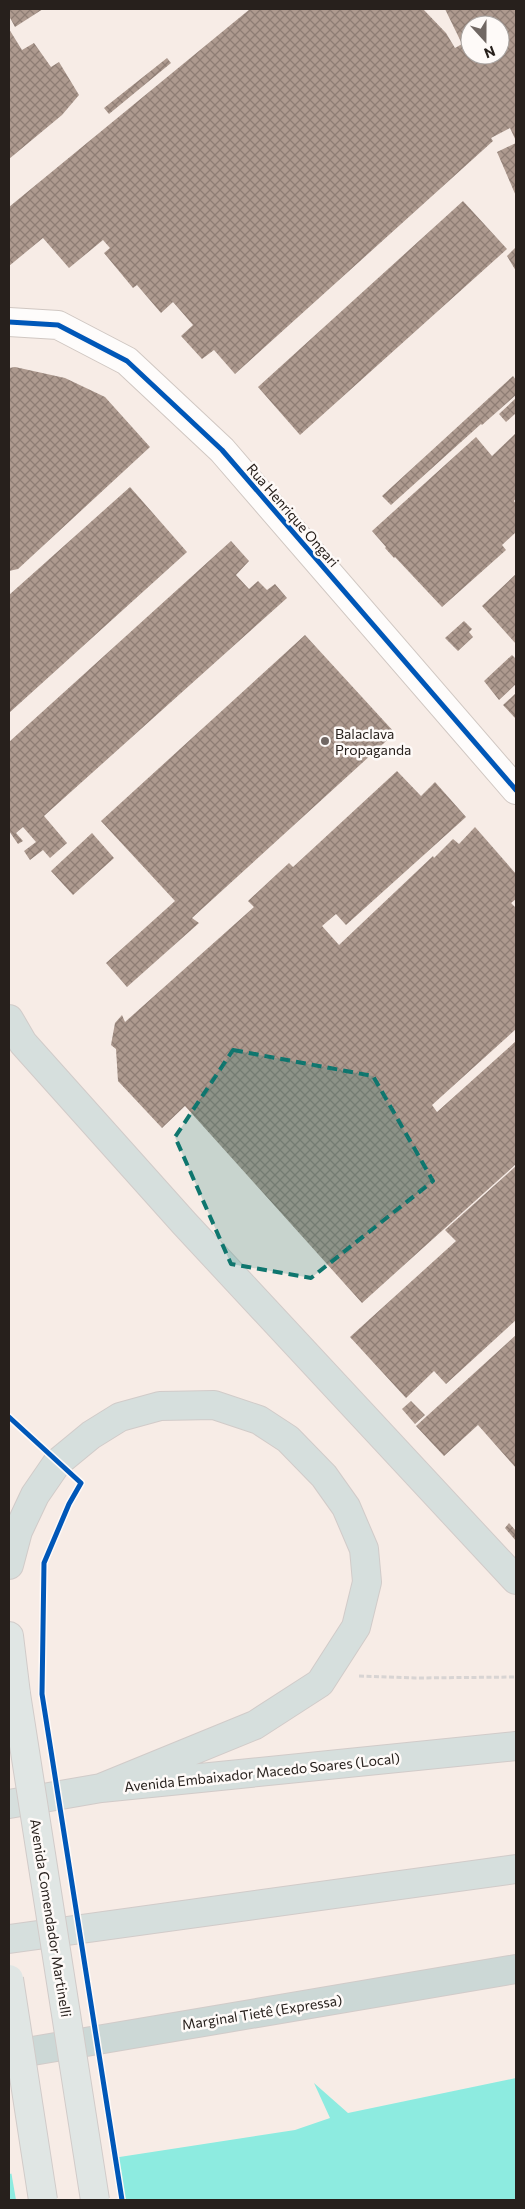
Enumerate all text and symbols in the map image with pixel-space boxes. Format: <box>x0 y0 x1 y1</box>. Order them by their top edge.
north arrow <box>460 15 510 65</box>
text: N <box>482 43 498 62</box>
street label: Rua Henrique Ongari <box>243 460 343 570</box>
place label: Balaclava Propaganda <box>335 725 411 758</box>
marker: Balaclava Propaganda <box>319 735 331 747</box>
street label: Avenida Embaixador Macedo Soares (Local) <box>123 1749 401 1795</box>
street label: Avenida Comendador Martinelli <box>27 1818 75 2018</box>
street label: Marginal Tietê (Expressa) <box>181 1991 343 2033</box>

